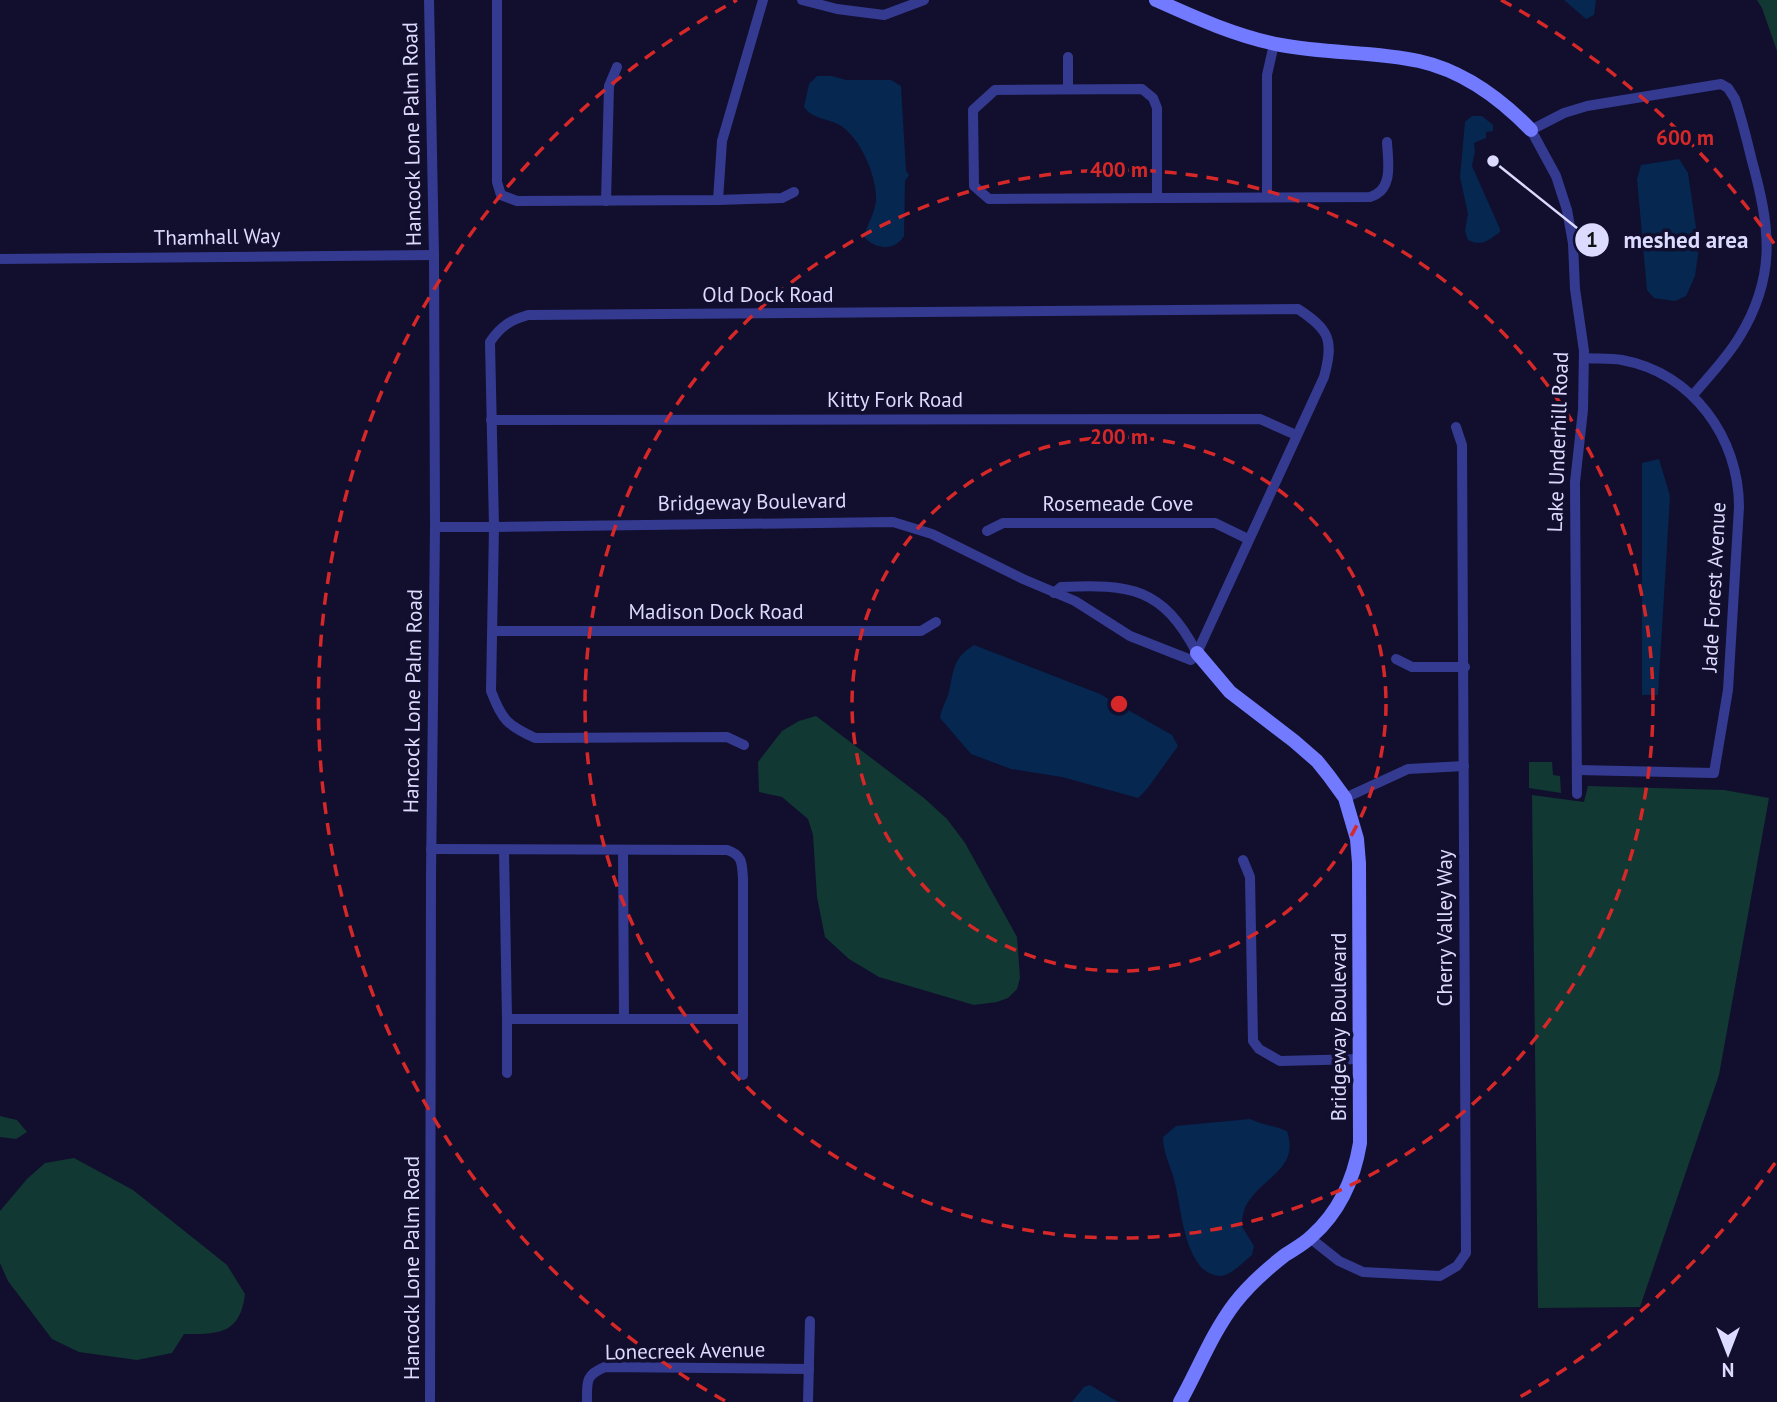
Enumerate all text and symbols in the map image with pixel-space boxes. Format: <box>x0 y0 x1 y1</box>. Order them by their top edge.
street label: Hancock Lone Palm Road <box>396 22 427 246</box>
text: 600 m <box>1656 124 1714 151</box>
text: 400 m <box>1090 156 1148 183</box>
callout: meshed area <box>1574 218 1762 262</box>
street label: Thamhall Way <box>153 222 281 251</box>
text: meshed area <box>1624 225 1748 254</box>
text: 1 <box>1586 226 1598 253</box>
street label: Old Dock Road <box>702 281 834 308</box>
street label: Lake Underhill Road <box>1541 351 1574 533</box>
street label: Kitty Fork Road <box>827 386 963 413</box>
text: 200 m <box>1090 423 1148 450</box>
street label: Bridgeway Boulevard <box>657 486 847 517</box>
street label: Rosemeade Cove <box>1043 490 1193 517</box>
street label: Jade Forest Avenue <box>1696 501 1731 674</box>
street label: Hancock Lone Palm Road <box>397 589 428 813</box>
street label: Madison Dock Road <box>628 598 804 625</box>
centre of rings <box>1107 692 1131 716</box>
street label: Cherry Valley Way <box>1431 849 1458 1007</box>
street label: Bridgeway Boulevard <box>1325 933 1352 1121</box>
street label: Hancock Lone Palm Road <box>398 1156 425 1380</box>
north arrow <box>1693 1318 1763 1388</box>
street label: Lonecreek Avenue <box>605 1336 765 1365</box>
text: N <box>1722 1358 1734 1382</box>

